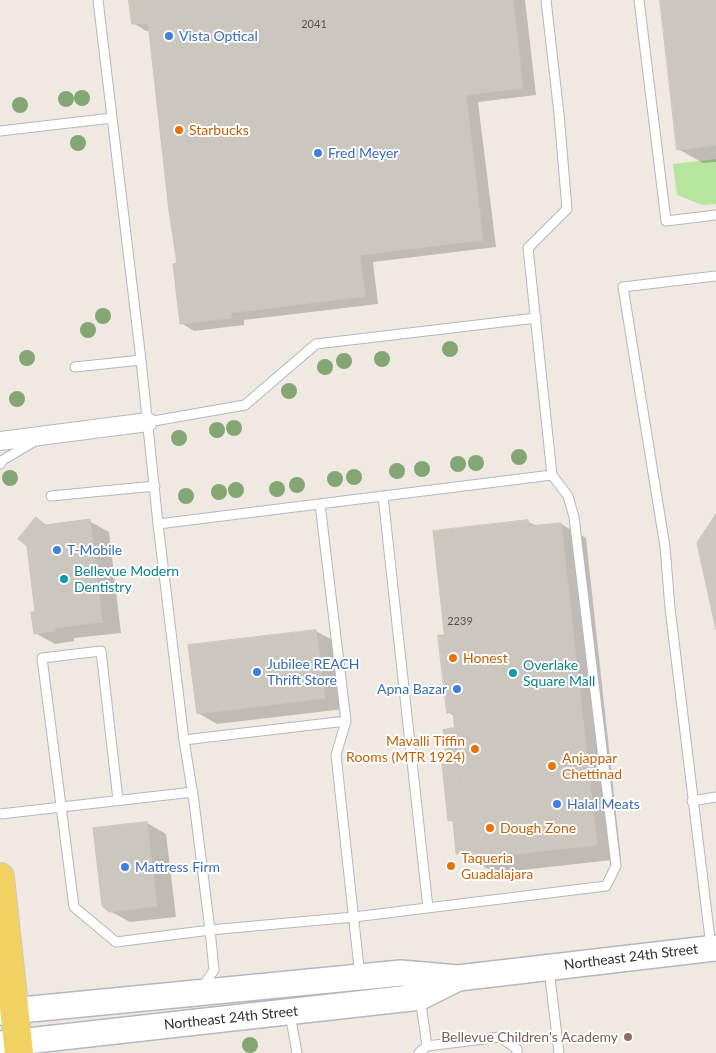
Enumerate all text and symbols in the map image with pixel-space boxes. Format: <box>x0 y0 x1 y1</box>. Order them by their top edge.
house number: 2041 <box>301 17 327 31</box>
place label: Vista Optical <box>179 28 258 44</box>
marker: Vista Optical <box>163 30 175 42</box>
place label: Starbucks <box>189 122 249 138</box>
marker: Starbucks <box>173 124 185 136</box>
place label: Fred Meyer <box>328 145 398 161</box>
marker: Fred Meyer <box>312 147 324 159</box>
place label: T-Mobile <box>67 542 122 558</box>
marker: T-Mobile <box>51 544 63 556</box>
place label: Bellevue Modern Dentistry <box>74 563 179 596</box>
marker: Bellevue Modern Dentistry <box>58 573 70 585</box>
house number: 2239 <box>447 614 473 628</box>
place label: Honest <box>463 650 508 666</box>
marker: Honest <box>447 652 459 664</box>
place label: Jubilee REACH Thrift Store <box>267 656 360 689</box>
place label: Overlake Square Mall <box>523 657 595 690</box>
marker: Jubilee REACH Thrift Store <box>251 666 263 678</box>
marker: Overlake Square Mall <box>507 667 519 679</box>
place label: Apna Bazar <box>377 681 447 697</box>
marker: Apna Bazar <box>451 683 463 695</box>
place label: Mavalli Tiffin Rooms (MTR 1924) <box>346 733 465 766</box>
marker: Mavalli Tiffin Rooms (MTR 1924) <box>469 743 481 755</box>
place label: Anjappar Chettinad <box>562 750 622 782</box>
marker: Anjappar Chettinad <box>546 760 558 772</box>
place label: Halal Meats <box>567 796 640 812</box>
marker: Halal Meats <box>551 798 563 810</box>
place label: Dough Zone <box>500 820 576 836</box>
marker: Dough Zone <box>484 822 496 834</box>
place label: Taqueria Guadalajara <box>461 850 533 882</box>
place label: Mattress Firm <box>135 859 220 875</box>
marker: Taqueria Guadalajara <box>445 860 457 872</box>
marker: Mattress Firm <box>119 861 131 873</box>
street label: Northeast 24th Street <box>563 940 699 974</box>
street label: Northeast 24th Street <box>163 1003 299 1033</box>
place label: Bellevue Children's Academy <box>441 1029 618 1045</box>
marker: Bellevue Children's Academy <box>622 1031 634 1043</box>

